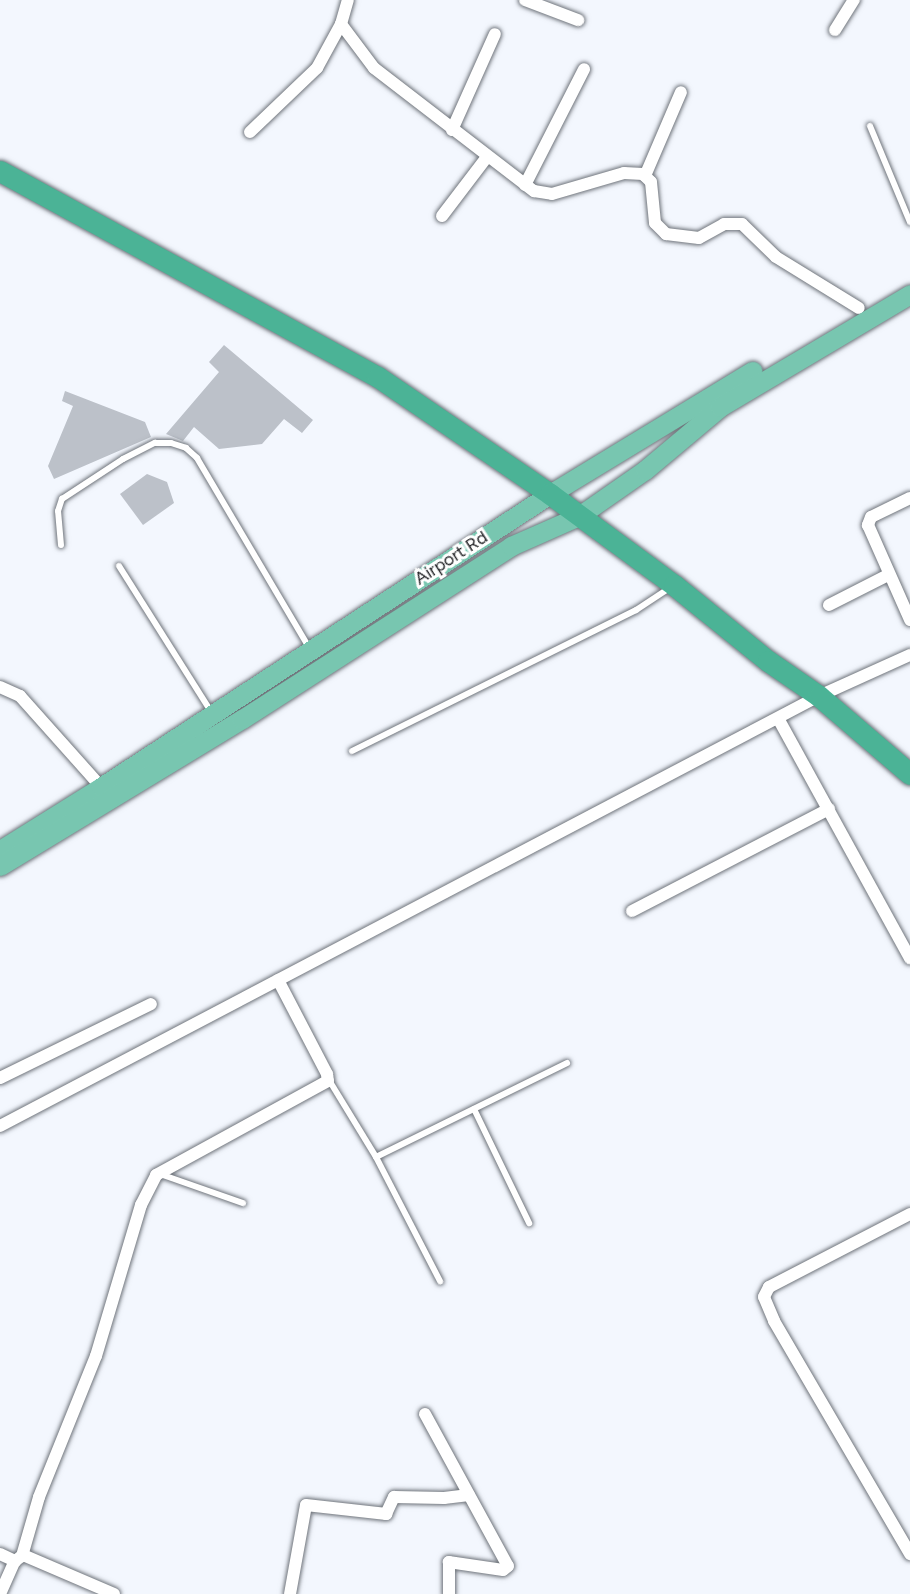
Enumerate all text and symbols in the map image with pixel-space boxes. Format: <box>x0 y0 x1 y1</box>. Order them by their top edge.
street label: Airport Rd <box>410 526 492 590</box>

